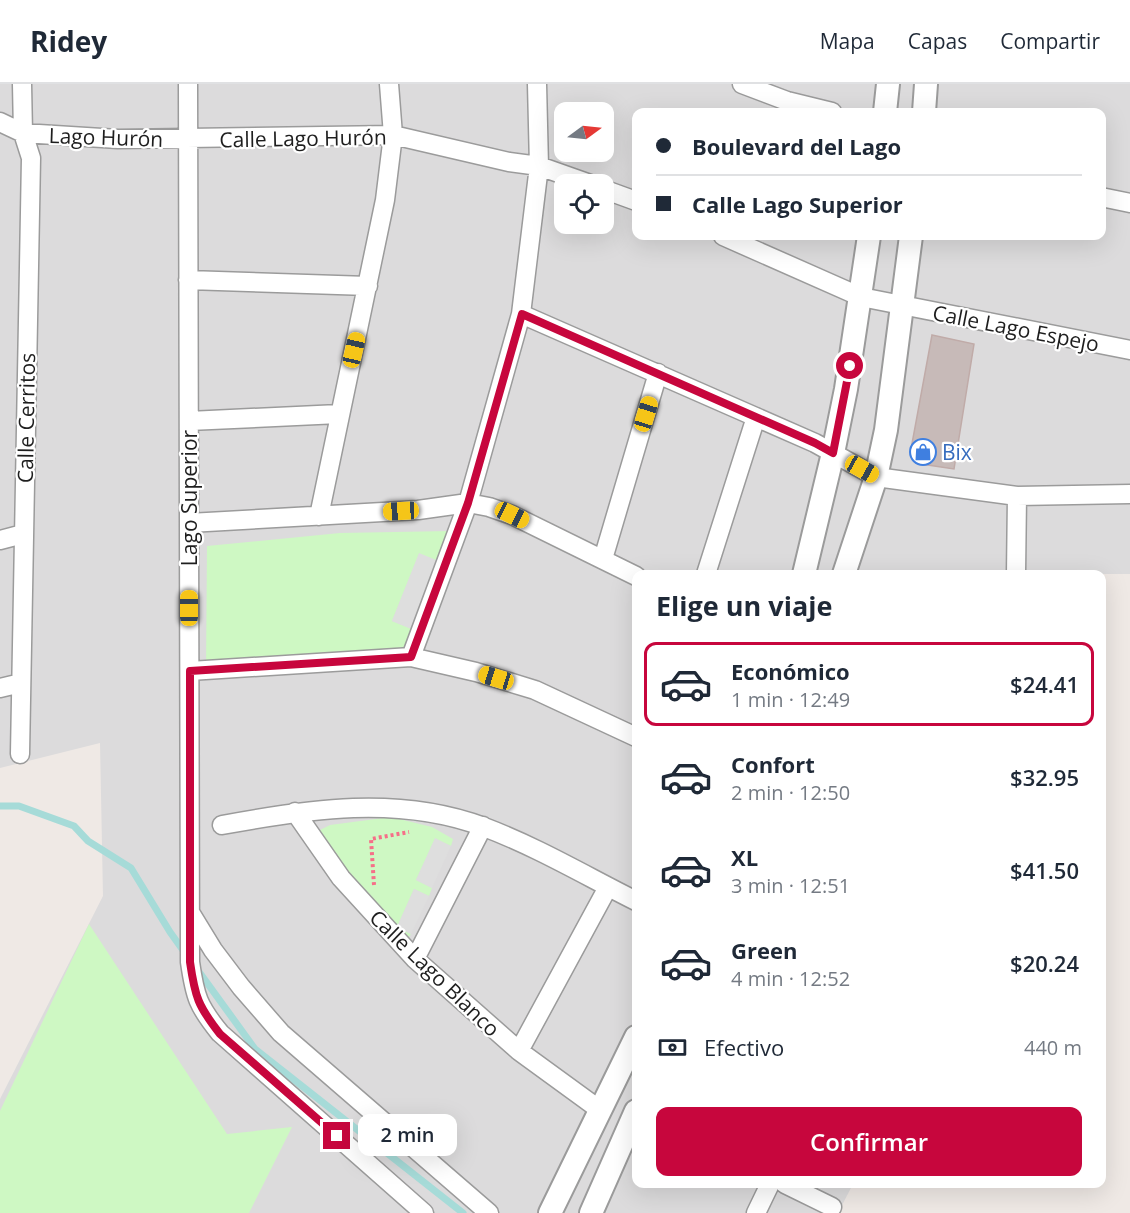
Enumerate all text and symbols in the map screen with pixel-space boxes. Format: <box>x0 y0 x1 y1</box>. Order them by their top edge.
text: Ridey <box>30 22 107 60</box>
text: Mapa <box>820 27 875 55</box>
text: Capas <box>908 27 967 55</box>
text: Compartir <box>1000 27 1100 55</box>
north arrow <box>554 102 614 162</box>
map controls <box>554 102 614 234</box>
street label: Lago Hurón <box>48 121 164 153</box>
street label: Calle Lago Hurón <box>219 123 387 153</box>
text: Boulevard del Lago <box>692 131 901 161</box>
button: locate <box>554 174 614 234</box>
text: Calle Lago Superior <box>692 189 903 219</box>
street label: Calle Lago Espejo <box>930 298 1102 358</box>
car <box>341 330 367 370</box>
route start <box>836 352 863 379</box>
street label: Calle Cerritos <box>11 353 41 483</box>
car <box>632 394 660 434</box>
street label: Lago Superior <box>175 429 203 566</box>
shop icon: Bix <box>908 437 938 467</box>
place label: Bix <box>942 438 972 466</box>
car <box>842 452 882 486</box>
car <box>492 499 532 531</box>
car <box>383 501 419 521</box>
text: Elige un viaje <box>656 587 832 624</box>
car <box>180 590 198 626</box>
text: Económico <box>731 656 850 686</box>
icon: car <box>659 657 713 711</box>
car <box>476 664 516 692</box>
text: $24.41 <box>1010 669 1079 699</box>
text: 1 min · 12:49 <box>731 686 850 713</box>
text: Confort <box>731 749 815 779</box>
icon: car <box>659 750 713 804</box>
text: $32.95 <box>1010 762 1079 792</box>
text: 2 min · 12:50 <box>731 779 850 806</box>
text: XL <box>731 842 758 872</box>
icon: car <box>659 843 713 897</box>
text: $41.50 <box>1010 855 1079 885</box>
text: 3 min · 12:51 <box>731 872 850 899</box>
street label: Calle Lago Blanco <box>364 904 506 1042</box>
text: Green <box>731 935 797 965</box>
icon: car <box>659 936 713 990</box>
text: $20.24 <box>1010 948 1079 978</box>
text: 4 min · 12:52 <box>731 965 850 992</box>
icon: cash <box>656 1031 689 1064</box>
text: Efectivo <box>704 1032 784 1062</box>
text: 440 m <box>1024 1034 1082 1061</box>
button: Confirmar <box>656 1107 1082 1176</box>
callout: 2 min <box>358 1115 457 1157</box>
text: 2 min <box>381 1121 435 1148</box>
route end <box>323 1122 350 1149</box>

